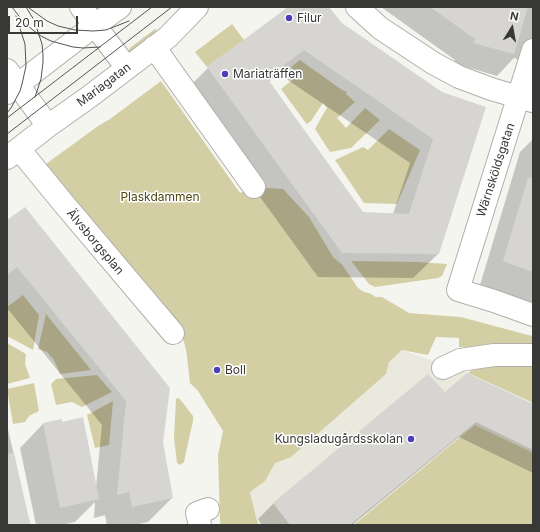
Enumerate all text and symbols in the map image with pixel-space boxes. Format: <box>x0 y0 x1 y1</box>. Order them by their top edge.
scale bar <box>10 8 80 34</box>
north arrow <box>492 8 532 48</box>
text: N <box>509 9 520 24</box>
place label: Filur <box>297 11 322 25</box>
marker: Filur <box>284 13 294 23</box>
text: 20 m <box>15 15 44 30</box>
street label: Mariagatan <box>74 60 134 110</box>
place label: Mariaträffen <box>233 67 302 81</box>
marker: Mariaträffen <box>220 69 230 79</box>
street label: Wärnsköldsgatan <box>474 121 518 219</box>
park label: Plaskdammen <box>120 190 200 204</box>
street label: Älvsborgsplan <box>63 206 127 278</box>
place label: Boll <box>225 363 246 377</box>
marker: Boll <box>212 365 222 375</box>
place label: Kungsladugårdsskolan <box>275 432 403 446</box>
marker: Kungsladugårdsskolan <box>406 434 416 444</box>

